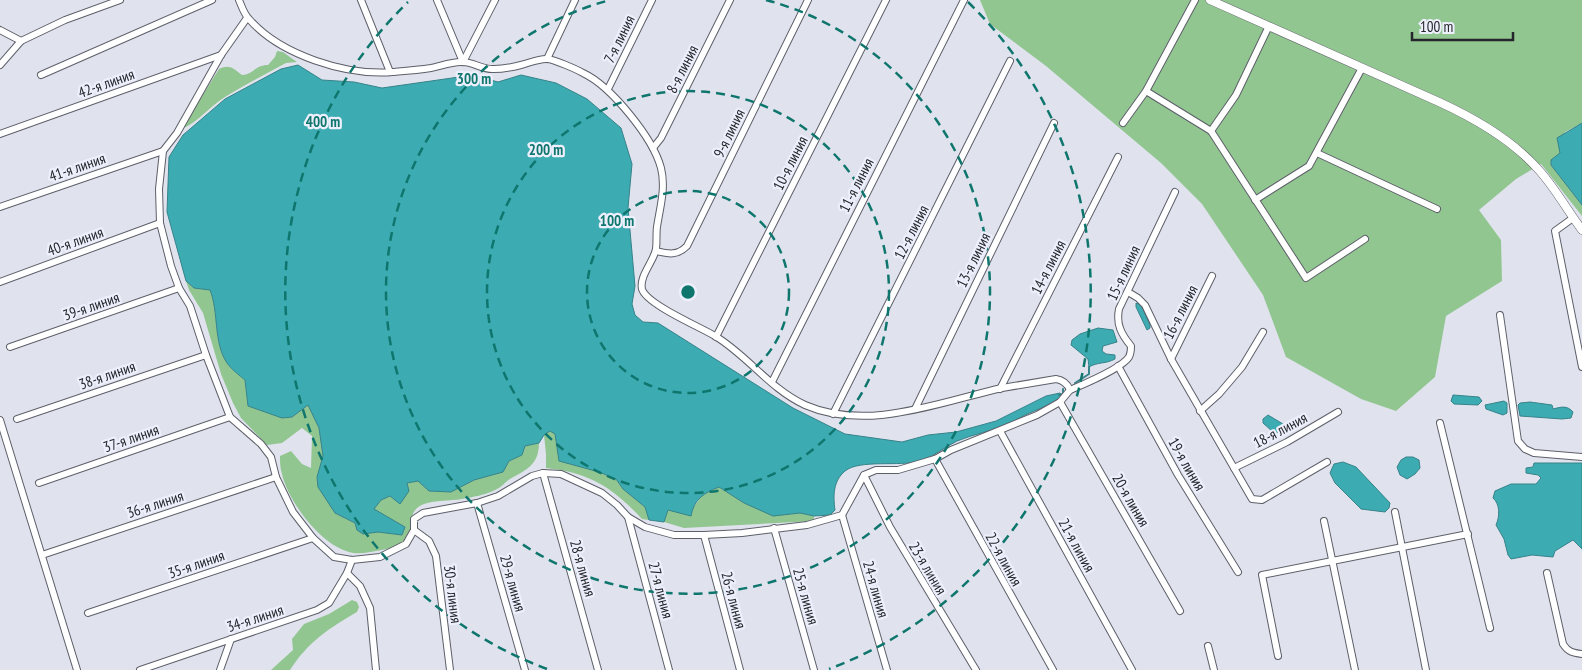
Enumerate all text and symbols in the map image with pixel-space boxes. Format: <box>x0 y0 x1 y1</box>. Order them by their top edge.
scale bar <box>1412 10 1513 42</box>
street label: 7-я линия <box>599 12 639 66</box>
text: 100 m <box>1420 17 1453 36</box>
street label: 8-я линия <box>662 41 702 96</box>
street label: 42-я линия <box>75 64 137 102</box>
text: 300 m <box>457 69 491 88</box>
street label: 9-я линия <box>709 105 749 160</box>
text: 400 m <box>306 112 340 131</box>
street label: 10-я линия <box>768 132 812 193</box>
text: 200 m <box>529 140 563 159</box>
street label: 41-я линия <box>46 148 108 185</box>
street label: 11-я линия <box>834 154 878 215</box>
street label: 12-я линия <box>889 201 933 262</box>
text: 100 m <box>600 211 634 230</box>
street label: 40-я линия <box>44 222 106 260</box>
street label: 13-я линия <box>952 229 994 290</box>
street label: 14-я линия <box>1026 236 1070 297</box>
street label: 15-я линия <box>1102 242 1144 304</box>
street label: 16-я линия <box>1158 281 1202 342</box>
centre of rings <box>679 283 697 301</box>
street label: 39-я линия <box>60 287 122 324</box>
street label: 38-я линия <box>76 356 138 393</box>
street label: 18-я линия <box>1250 408 1310 452</box>
street label: 37-я линия <box>101 420 162 456</box>
street label: 19-я линия <box>1164 434 1210 494</box>
street label: 20-я линия <box>1108 470 1154 530</box>
street label: 36-я линия <box>124 486 186 522</box>
street label: 21-я линия <box>1055 515 1100 575</box>
street label: 22-я линия <box>982 529 1027 589</box>
street label: 28-я линия <box>566 537 600 599</box>
street label: 23-я линия <box>905 538 951 598</box>
street label: 35-я линия <box>165 545 227 582</box>
street label: 29-я линия <box>496 552 530 614</box>
street label: 24-я линия <box>859 558 893 620</box>
street label: 27-я линия <box>644 560 678 620</box>
street label: 30-я линия <box>440 564 466 624</box>
street label: 25-я линия <box>789 565 823 627</box>
street label: 26-я линия <box>717 569 751 631</box>
street label: 34-я линия <box>224 600 286 636</box>

